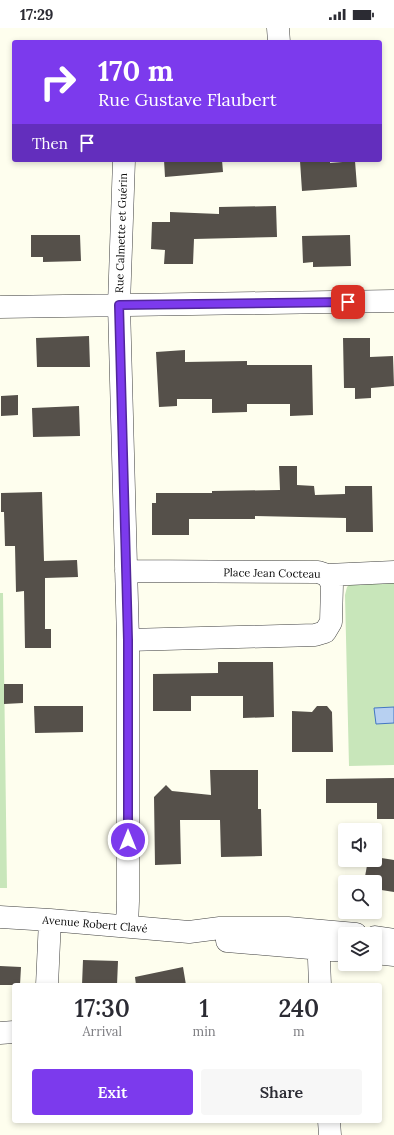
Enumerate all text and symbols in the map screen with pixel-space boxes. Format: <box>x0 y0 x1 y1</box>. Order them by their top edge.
text: 17:29 <box>20 5 54 24</box>
text: 170 m <box>98 53 173 89</box>
icon: right <box>32 56 84 108</box>
text: Rue Gustave Flaubert <box>98 88 277 111</box>
icon: arrive <box>76 132 98 154</box>
text: Then <box>32 134 68 153</box>
street label: Rue Calmette et Guérin <box>112 172 130 293</box>
pin <box>331 285 365 319</box>
icon: arrive <box>337 291 359 313</box>
street label: Place Jean Cocteau <box>223 565 321 581</box>
position arrow <box>107 819 149 861</box>
map controls <box>338 823 382 971</box>
button: sound <box>338 823 382 867</box>
button: search <box>338 875 382 919</box>
street label: Avenue Robert Clavé <box>41 912 148 936</box>
button: layers <box>338 927 382 971</box>
text: 17:30 <box>75 993 130 1024</box>
text: 1 <box>199 993 209 1024</box>
text: 240 <box>278 993 319 1024</box>
text: Arrival <box>82 1023 122 1040</box>
text: min <box>193 1023 216 1040</box>
text: m <box>293 1023 305 1040</box>
button: Exit <box>32 1069 193 1115</box>
button: Share <box>201 1069 362 1115</box>

